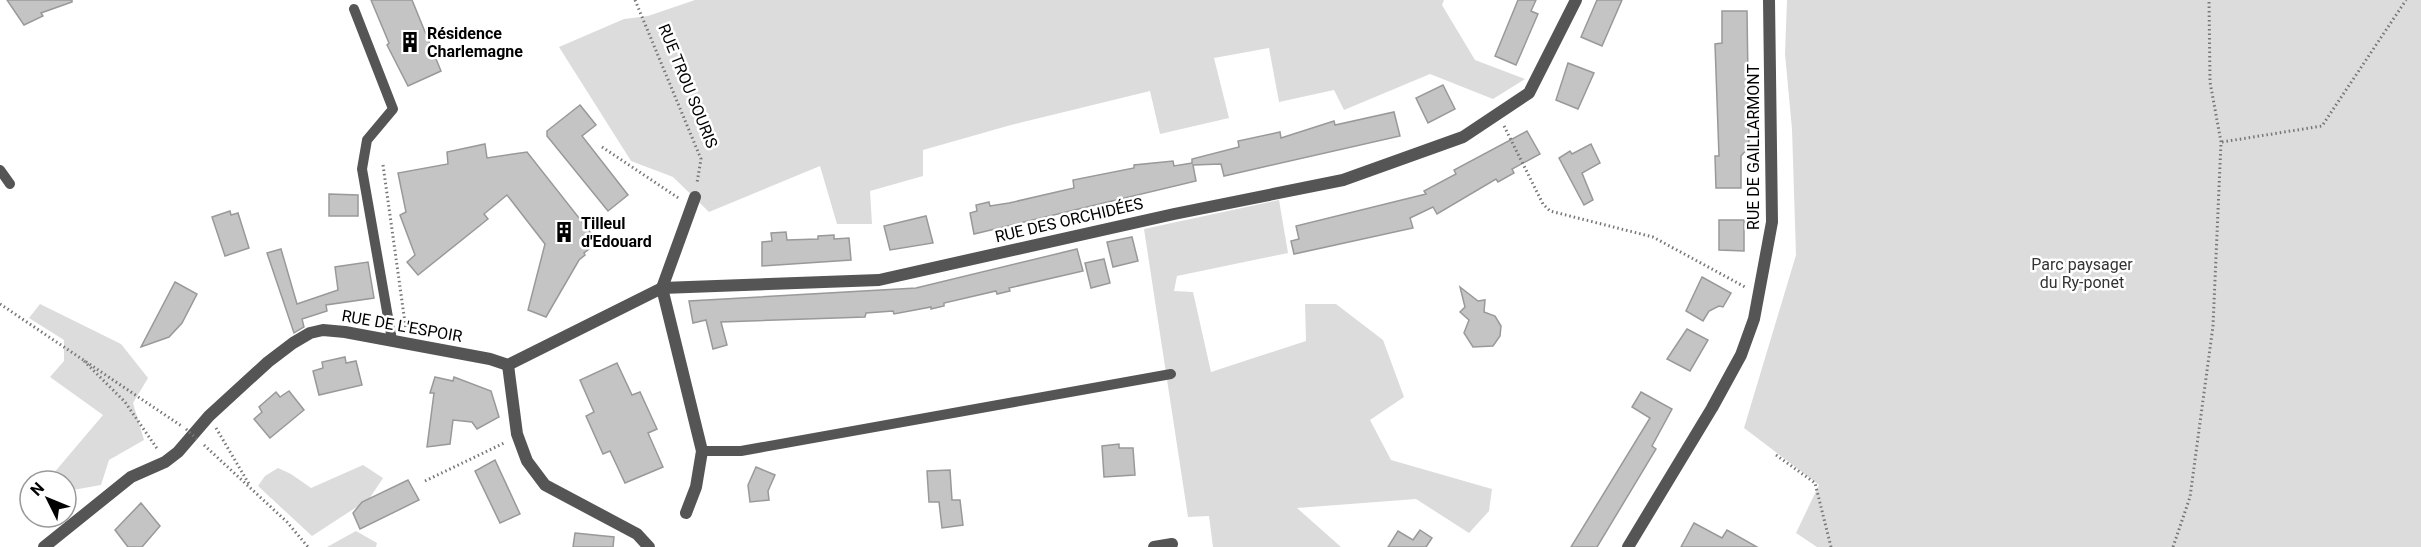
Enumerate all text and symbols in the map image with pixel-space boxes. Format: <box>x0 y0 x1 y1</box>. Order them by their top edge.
street label: RUE TROU SOURIS <box>654 21 722 151</box>
place label: Résidence Charlemagne <box>427 24 523 61</box>
building icon: Résidence Charlemagne <box>398 30 422 54</box>
street label: RUE DE GAILLARMONT <box>1744 64 1763 230</box>
street label: RUE DES ORCHIDÉES <box>993 194 1145 246</box>
place label: Tilleul d'Edouard <box>581 214 652 251</box>
building icon: Tilleul d'Edouard <box>552 220 576 244</box>
park label: Parc paysager du Ry-ponet <box>2031 255 2133 292</box>
street label: RUE DE L'ESPOIR <box>340 306 464 346</box>
north arrow <box>18 469 78 529</box>
text: N <box>27 479 48 500</box>

